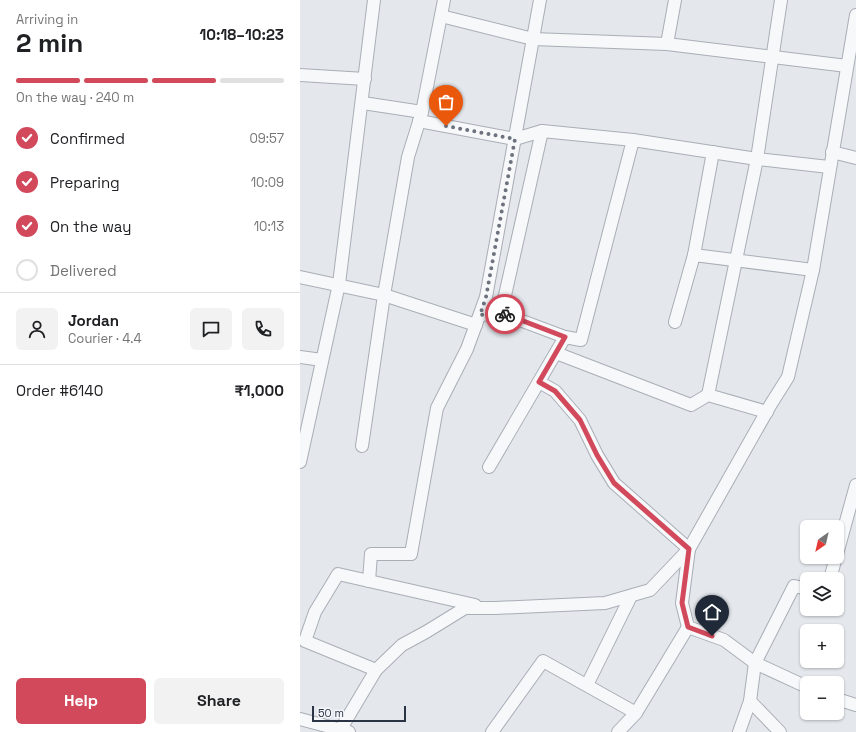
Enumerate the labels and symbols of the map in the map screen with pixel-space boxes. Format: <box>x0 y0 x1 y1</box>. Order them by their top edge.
pin <box>429 85 463 126</box>
courier <box>485 294 525 334</box>
north arrow <box>800 520 844 564</box>
pin <box>695 595 729 636</box>
scale bar <box>312 704 406 723</box>

